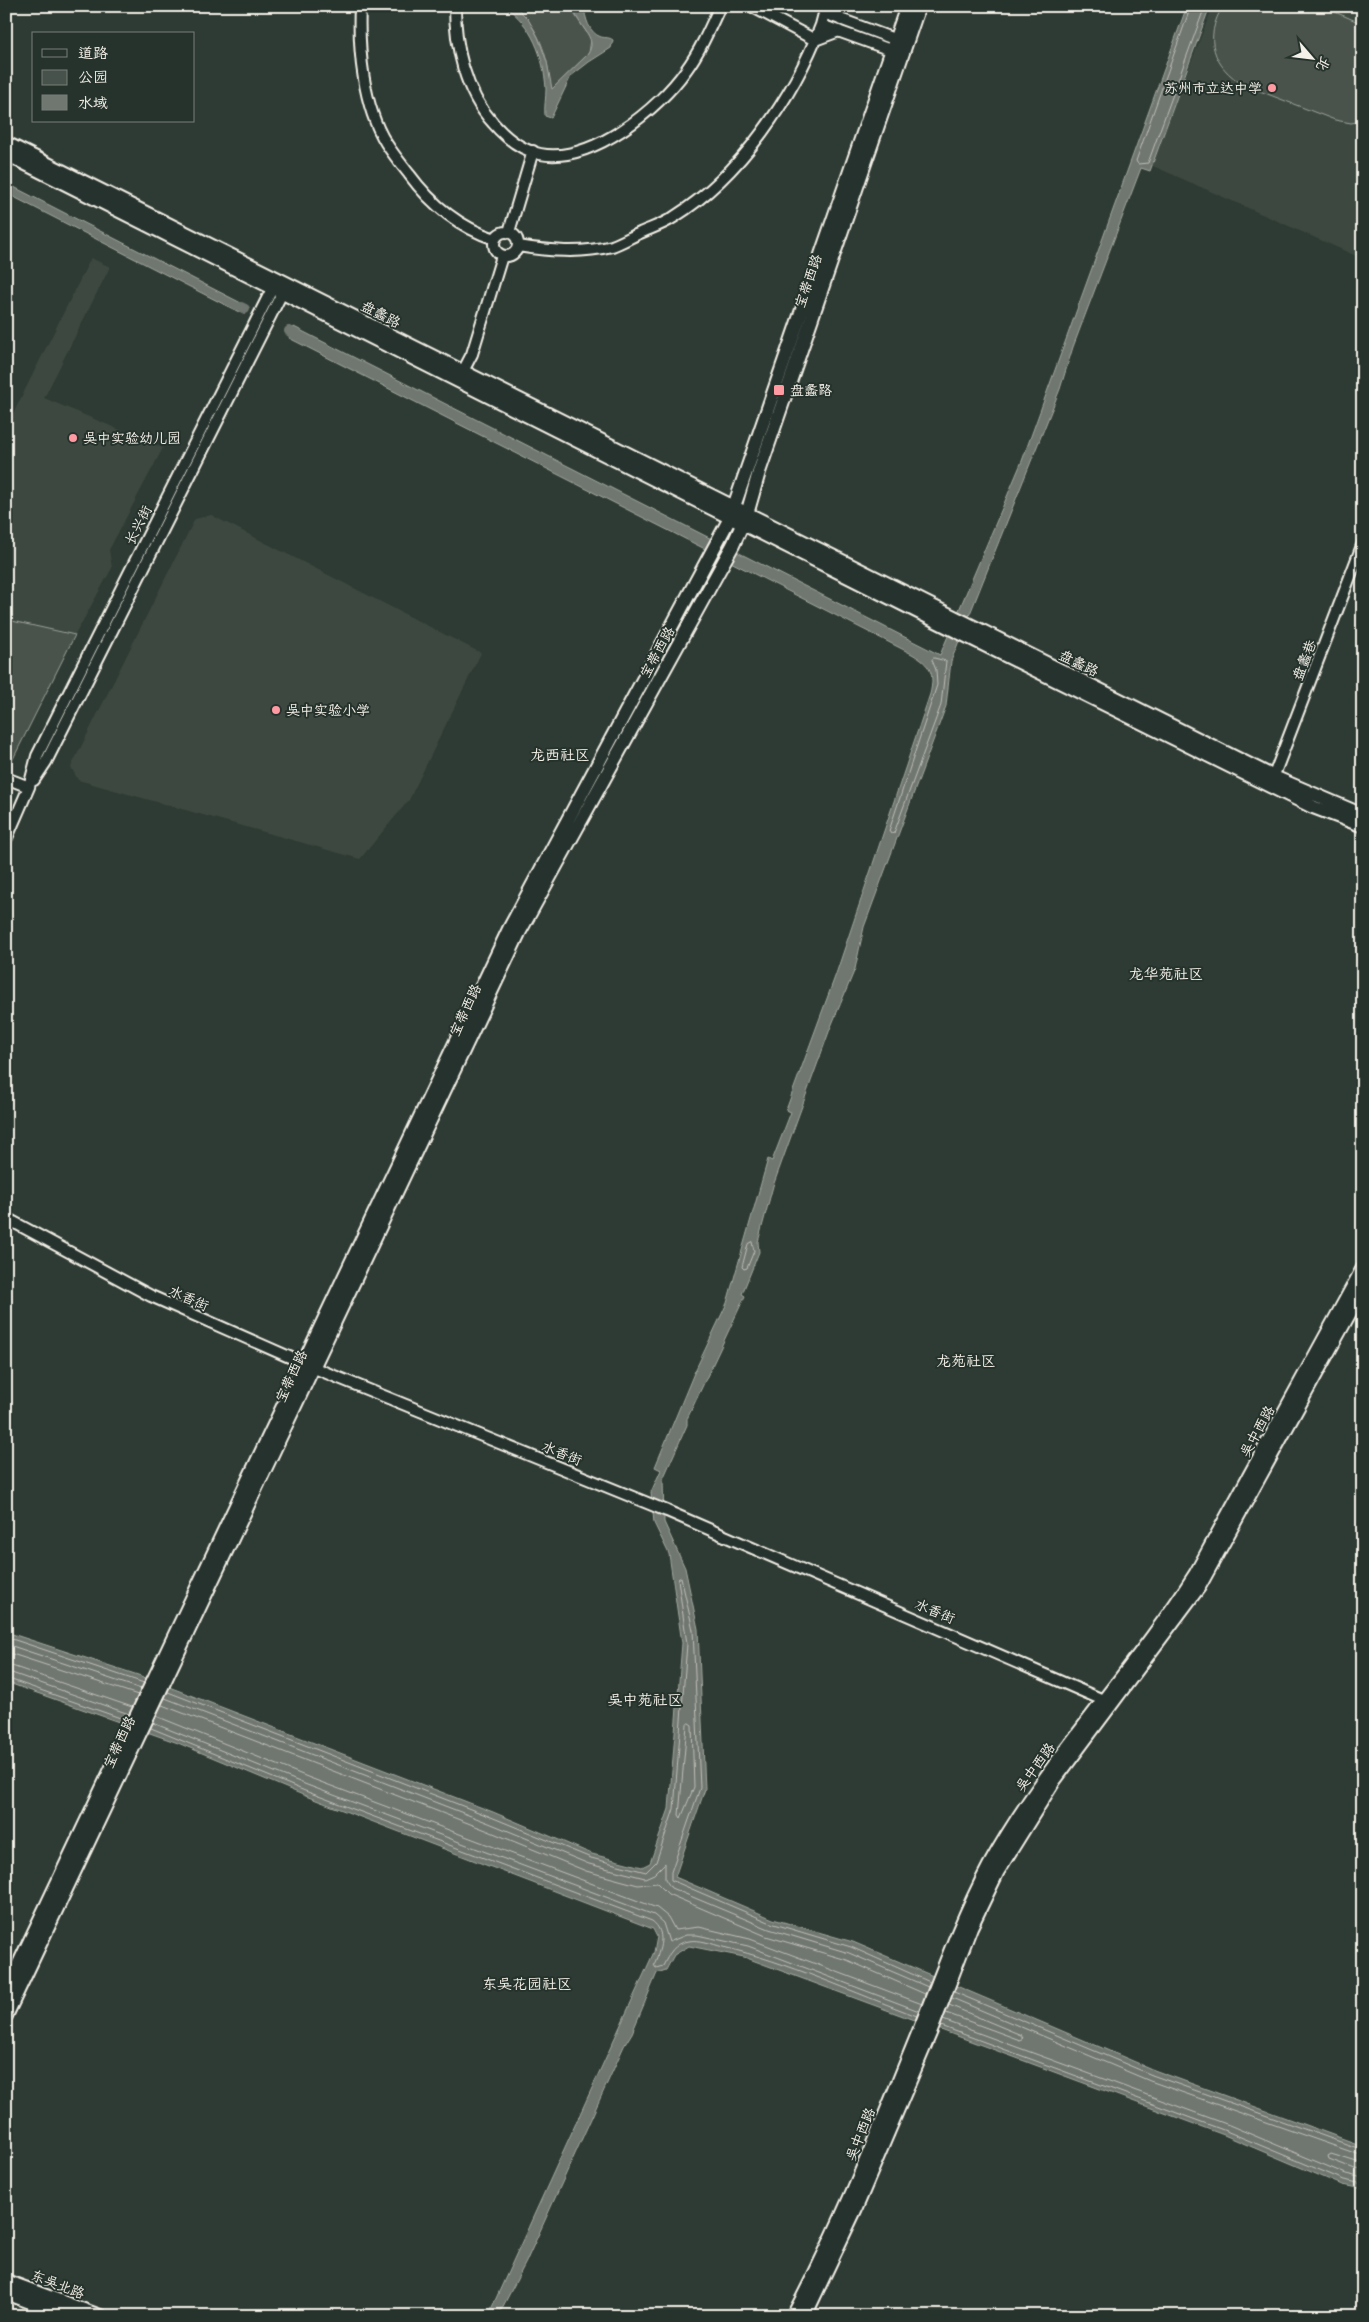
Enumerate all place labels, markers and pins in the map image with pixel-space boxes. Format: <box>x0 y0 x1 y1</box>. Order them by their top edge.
place label: 苏州市立达中学 <box>1164 78 1262 97</box>
marker: 苏州市立达中学 <box>1266 82 1278 94</box>
place label: 盘蠡路 <box>790 380 832 399</box>
marker: 盘蠡路 <box>772 383 786 397</box>
place label: 吴中实验幼儿园 <box>83 428 181 447</box>
marker: 吴中实验幼儿园 <box>67 432 79 444</box>
place label: 吴中实验小学 <box>286 700 370 719</box>
marker: 吴中实验小学 <box>270 704 282 716</box>

